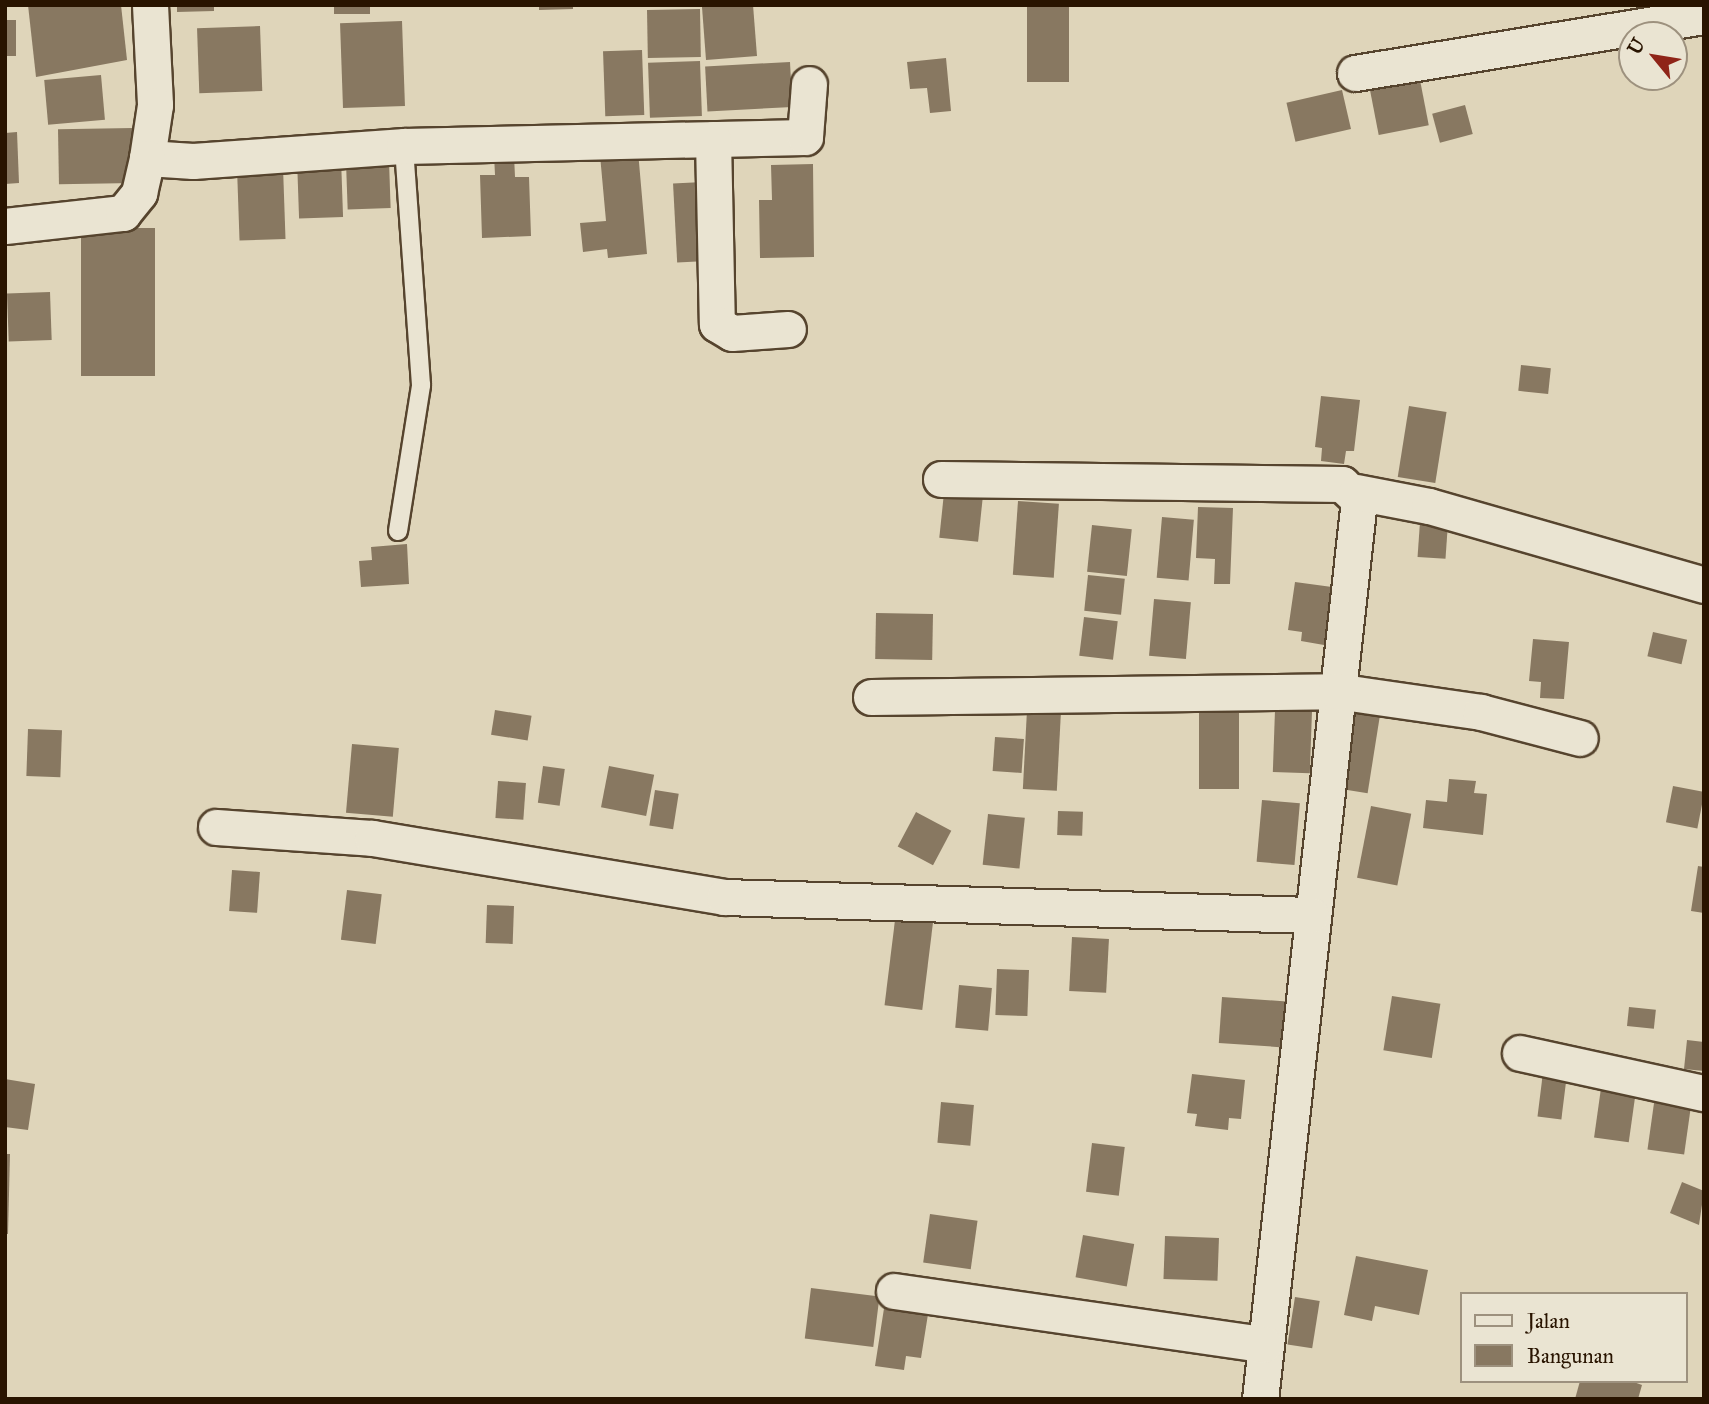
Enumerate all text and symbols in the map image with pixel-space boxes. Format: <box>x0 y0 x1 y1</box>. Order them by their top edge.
north arrow <box>1618 21 1688 91</box>
text: U <box>1622 34 1650 59</box>
legend <box>1460 1292 1688 1383</box>
text: Jalan <box>1527 1308 1570 1334</box>
text: Bangunan <box>1527 1343 1614 1369</box>

